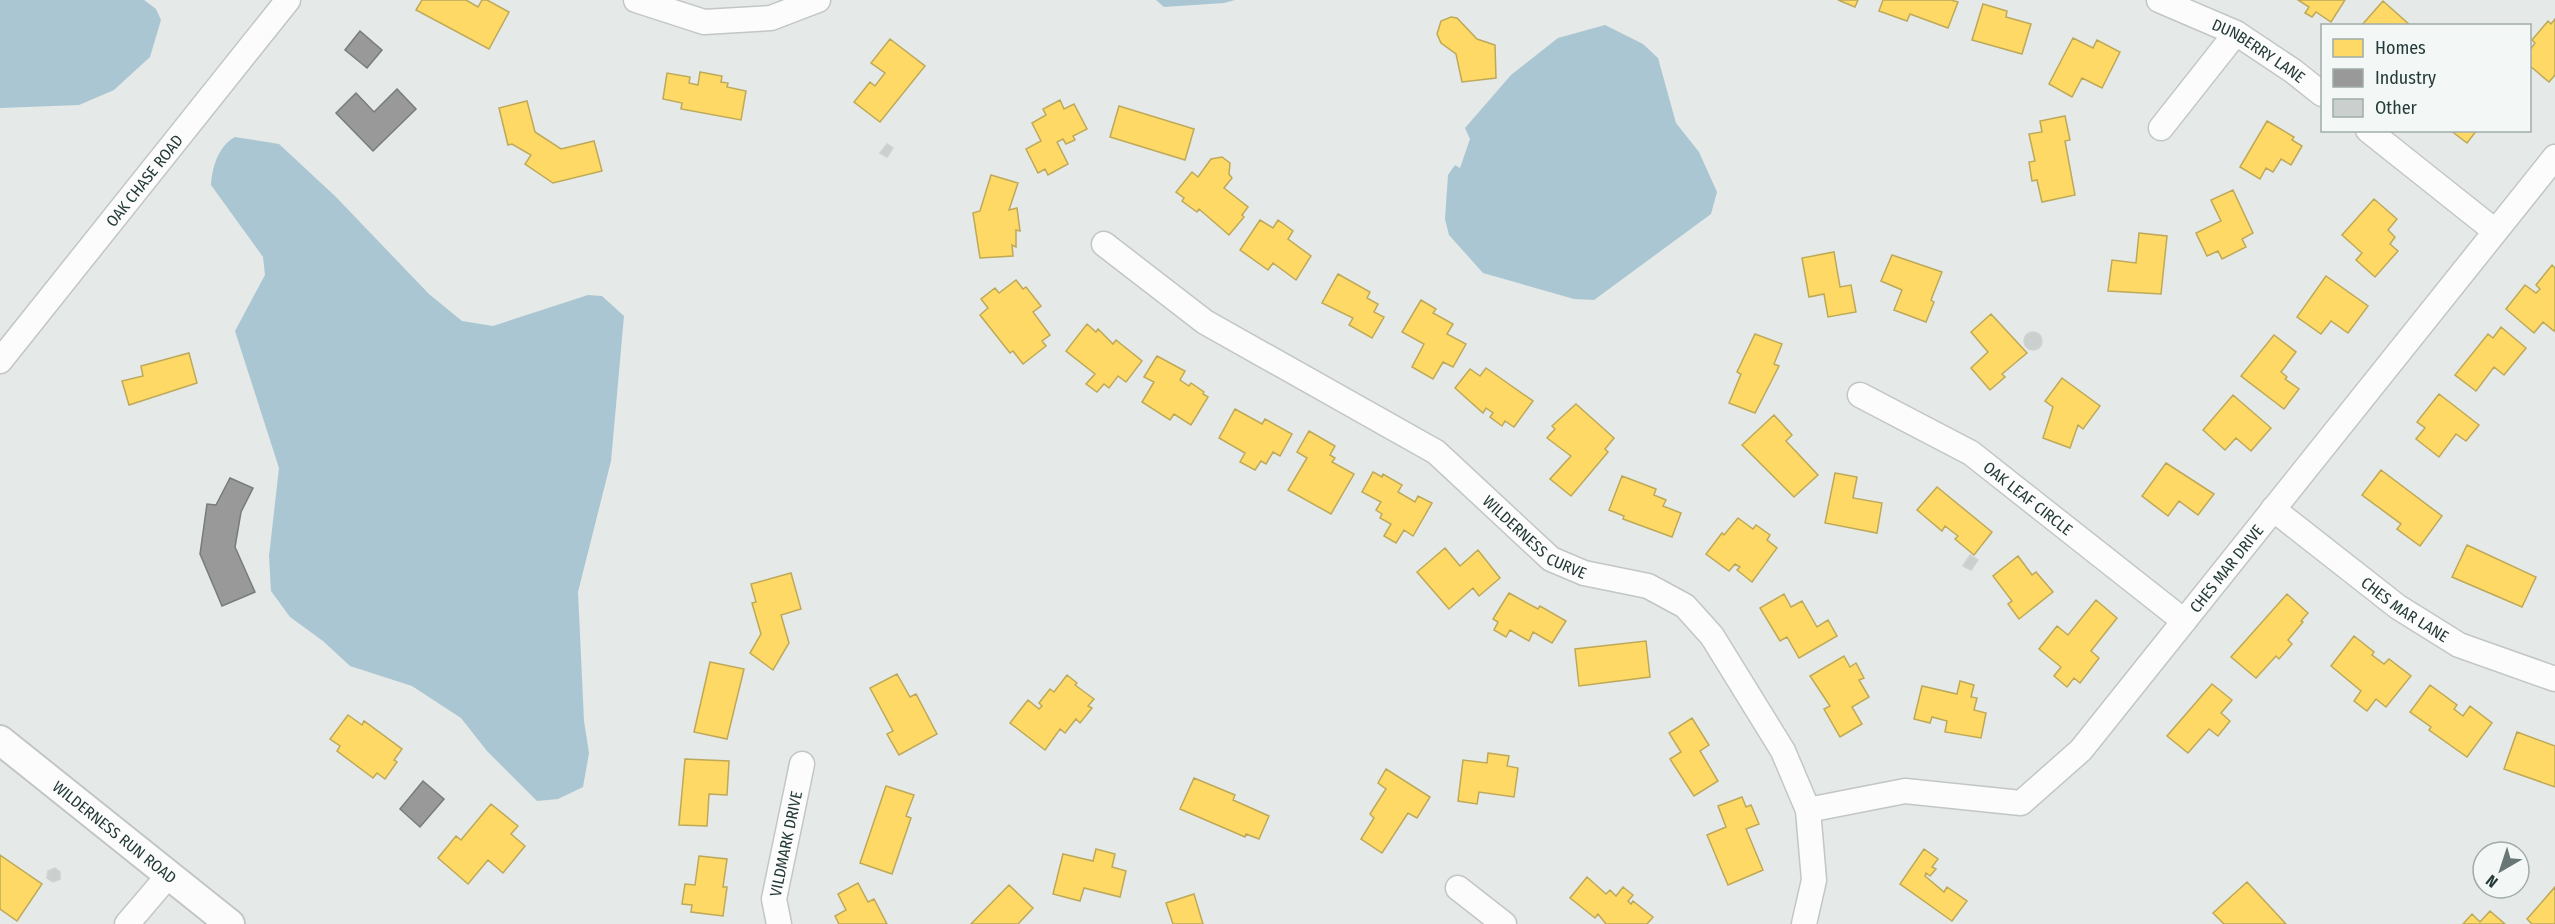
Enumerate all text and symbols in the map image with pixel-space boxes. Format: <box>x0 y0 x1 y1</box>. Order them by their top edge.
street label: DUNBERRY LANE <box>2209 15 2309 87</box>
legend <box>2321 24 2531 132</box>
text: Homes <box>2375 37 2426 59</box>
text: Industry <box>2375 67 2436 89</box>
text: Other <box>2375 97 2418 119</box>
street label: OAK CHASE ROAD <box>102 131 187 231</box>
street label: OAK LEAF CIRCLE <box>1980 458 2076 539</box>
street label: WILDERNESS CURVE <box>1479 492 1589 583</box>
street label: CHES MAR DRIVE <box>2186 521 2267 616</box>
street label: CHES MAR LANE <box>2357 573 2452 646</box>
street label: WILDERNESS RUN ROAD <box>49 777 180 887</box>
street label: VILDMARK DRIVE <box>766 789 806 898</box>
north arrow <box>2471 840 2531 900</box>
text: N <box>2482 871 2502 892</box>

